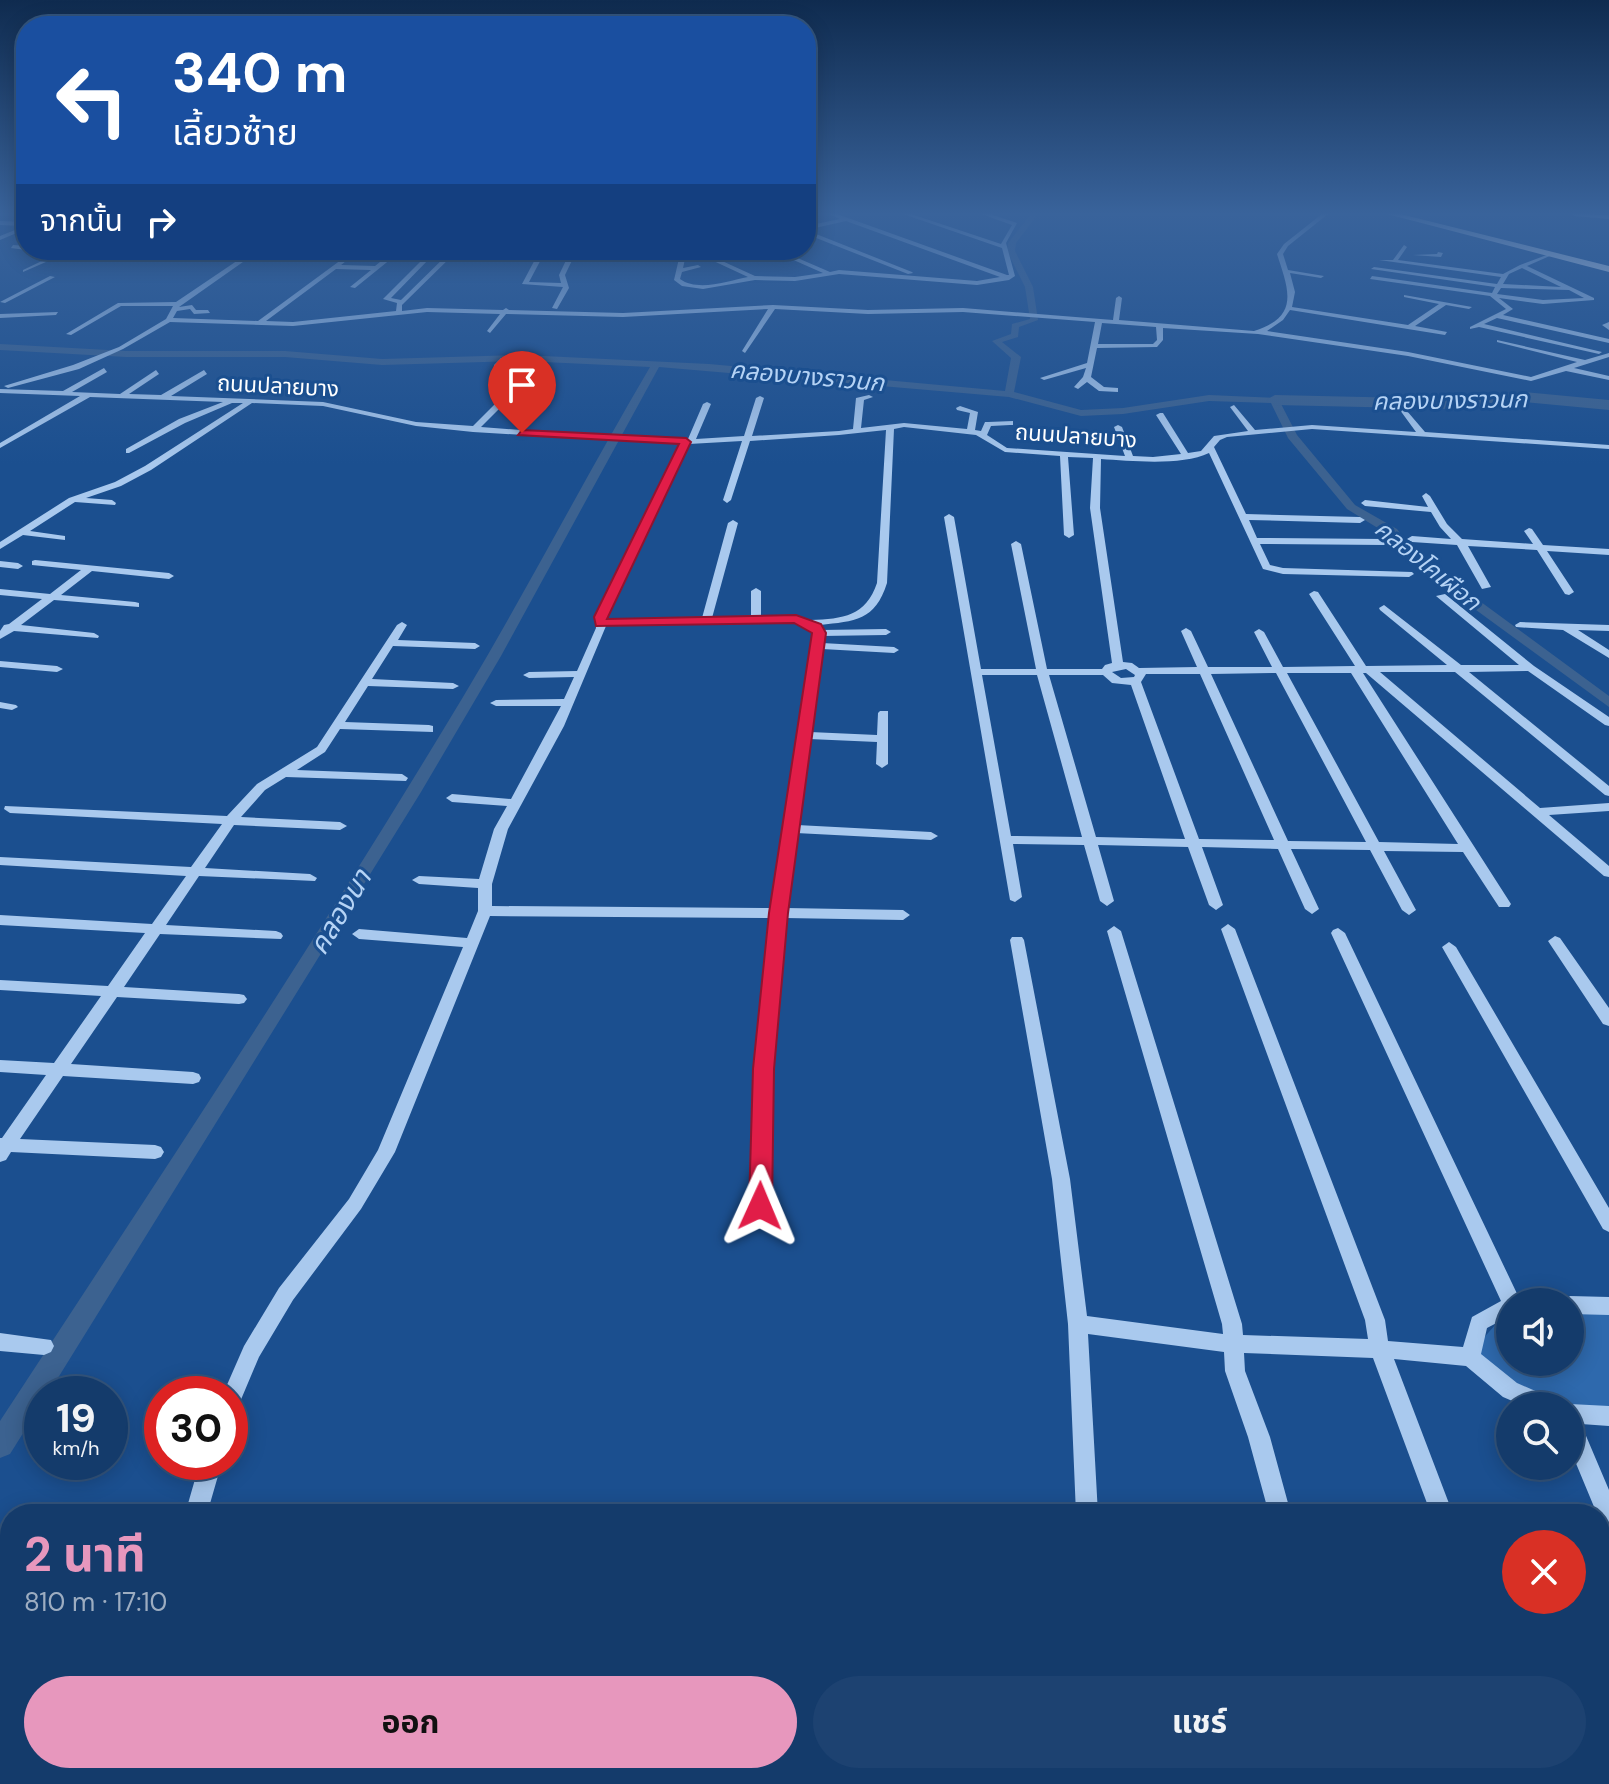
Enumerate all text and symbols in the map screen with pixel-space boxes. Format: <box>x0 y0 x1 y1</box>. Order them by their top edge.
text: 340 m <box>172 36 347 109</box>
icon: left <box>40 48 144 152</box>
text: เลี้ยวซ้าย <box>172 109 298 156</box>
icon: right <box>139 200 183 244</box>
text: จากนั้น <box>40 201 123 240</box>
pin <box>488 351 556 433</box>
water label: คลองบางราวนก <box>729 354 887 398</box>
icon: arrive <box>500 363 544 407</box>
street label: ถนนปลายบาง <box>216 368 340 404</box>
water label: คลองบางราวนก <box>1372 383 1529 417</box>
street label: ถนนปลายบาง <box>1014 417 1138 455</box>
water label: คลองโคเผือก <box>1369 513 1489 618</box>
water label: คลองนา <box>300 861 381 961</box>
position arrow <box>718 1164 802 1248</box>
map controls <box>1496 1288 1584 1480</box>
button: sound <box>1496 1288 1584 1376</box>
speed limit sign: 30 <box>144 1376 248 1480</box>
text: 19 <box>56 1392 96 1444</box>
button: search <box>1496 1392 1584 1480</box>
text: km/h <box>52 1435 100 1461</box>
text: 2 นาที <box>24 1523 146 1586</box>
button: close <box>1502 1530 1586 1614</box>
text: 810 m · 17:10 <box>24 1585 167 1619</box>
button: ออก <box>24 1676 797 1768</box>
button: แชร์ <box>813 1676 1586 1768</box>

